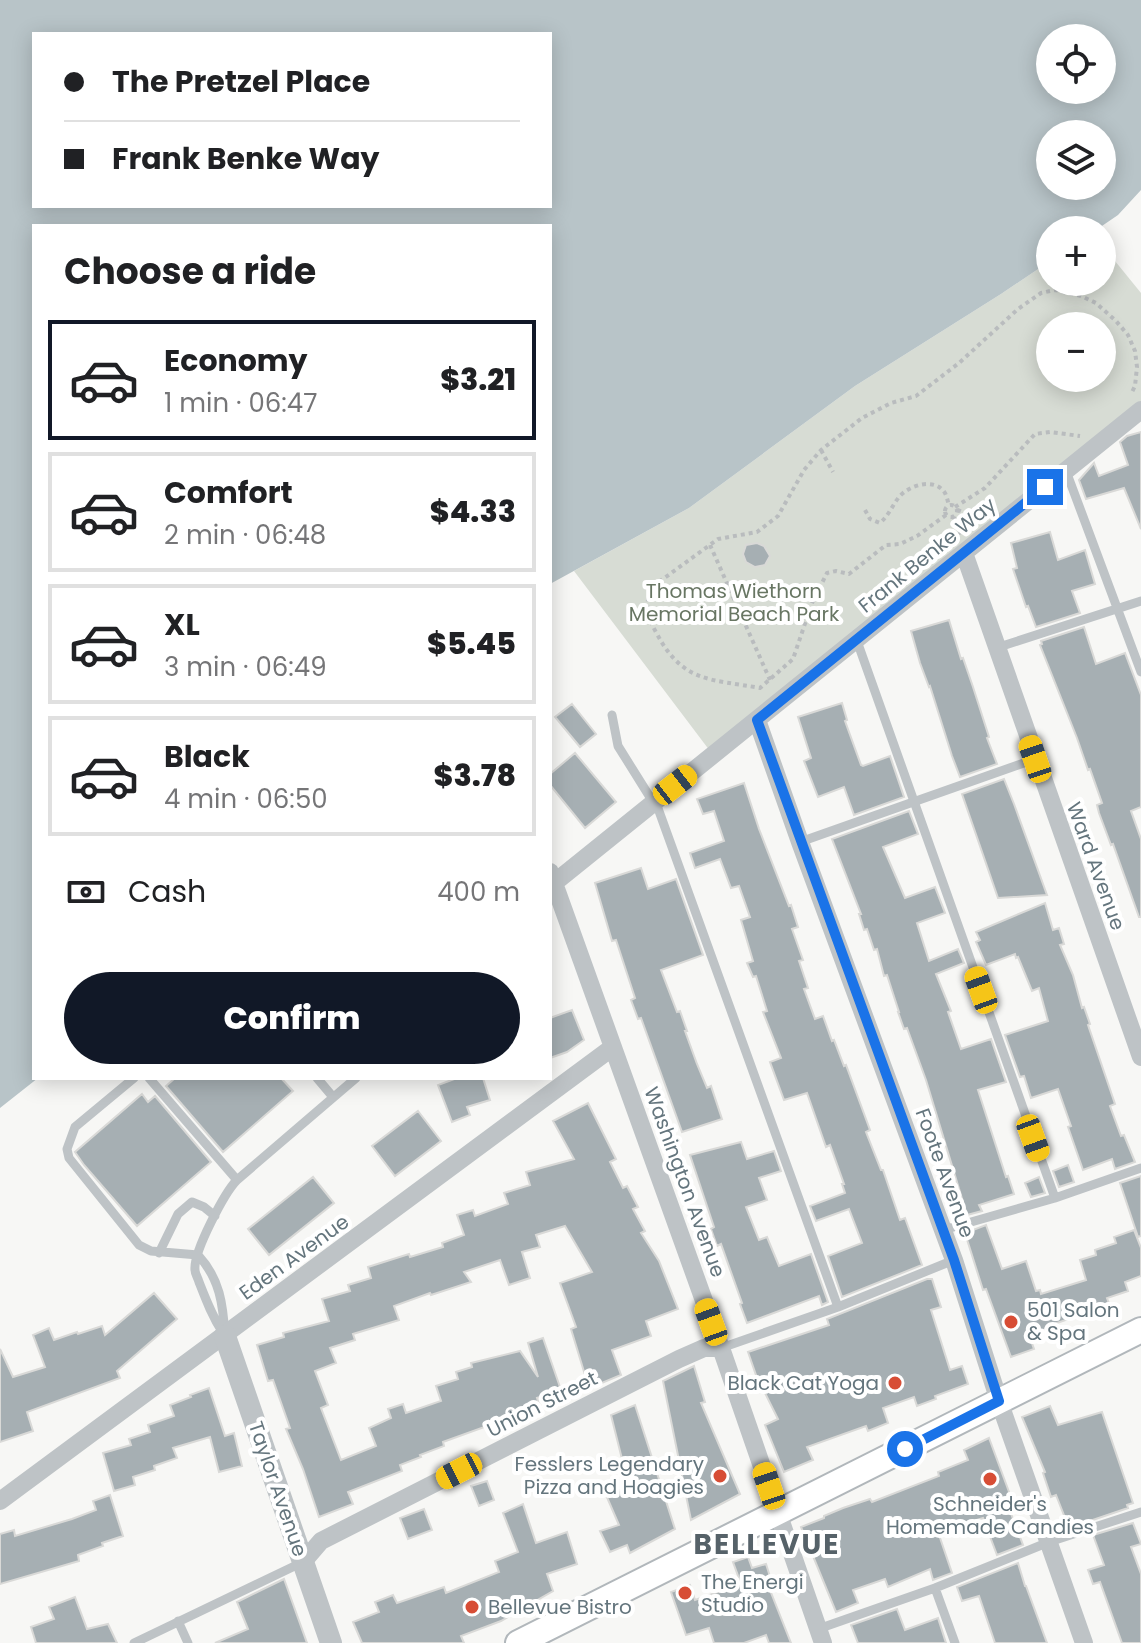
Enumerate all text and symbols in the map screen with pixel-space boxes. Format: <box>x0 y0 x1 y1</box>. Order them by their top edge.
map controls <box>1036 24 1116 392</box>
button: locate <box>1036 24 1116 104</box>
text: The Pretzel Place <box>112 60 370 103</box>
button: layers <box>1036 120 1116 200</box>
text: Frank Benke Way <box>112 137 379 180</box>
button: + <box>1036 216 1116 296</box>
text: Choose a ride <box>64 246 316 297</box>
button: − <box>1036 312 1116 392</box>
text: Economy <box>164 339 308 382</box>
icon: car <box>68 344 140 416</box>
text: $3.21 <box>440 358 516 401</box>
text: 1 min · 06:47 <box>164 385 317 421</box>
route end <box>1027 469 1063 505</box>
text: Comfort <box>164 471 293 514</box>
icon: car <box>68 476 140 548</box>
text: $4.33 <box>430 490 516 533</box>
street label: Frank Benke Way <box>852 491 1002 619</box>
text: 2 min · 06:48 <box>164 517 326 553</box>
park label: Thomas Wiethorn Memorial Beach Park <box>629 577 840 628</box>
text: XL <box>164 603 200 646</box>
icon: car <box>68 608 140 680</box>
text: $5.45 <box>427 622 516 665</box>
text: 3 min · 06:49 <box>164 649 327 685</box>
car <box>1016 732 1054 786</box>
text: Black <box>164 735 250 778</box>
icon: car <box>68 740 140 812</box>
text: $3.78 <box>434 754 516 797</box>
car <box>649 761 701 809</box>
text: 4 min · 06:50 <box>164 781 328 817</box>
street label: Ward Avenue <box>1060 798 1132 934</box>
icon: cash <box>64 870 108 914</box>
text: Cash <box>128 870 206 913</box>
text: 400 m <box>437 874 520 910</box>
car <box>962 963 1000 1017</box>
button: Confirm <box>64 972 520 1064</box>
street label: Washington Avenue <box>637 1083 733 1281</box>
street label: Foote Avenue <box>909 1104 981 1242</box>
car <box>1014 1111 1052 1165</box>
street label: Eden Avenue <box>233 1208 355 1306</box>
car <box>692 1295 730 1349</box>
place label: 501 Salon & Spa <box>1027 1296 1120 1347</box>
marker: 501 Salon & Spa <box>1002 1313 1020 1331</box>
street label: Union Street <box>482 1364 602 1444</box>
place label: Black Cat Yoga <box>727 1369 879 1397</box>
marker: Black Cat Yoga <box>886 1374 904 1392</box>
street label: Taylor Avenue <box>242 1418 314 1560</box>
route start <box>887 1431 923 1467</box>
car <box>432 1449 486 1493</box>
place label: Fesslers Legendary Pizza and Hoagies <box>515 1450 704 1501</box>
car <box>750 1459 788 1513</box>
marker: Fesslers Legendary Pizza and Hoagies <box>711 1467 729 1485</box>
marker: Schneider's Homemade Candies <box>981 1470 999 1488</box>
place label: Schneider's Homemade Candies <box>886 1490 1094 1541</box>
district label: BELLEVUE <box>694 1525 840 1564</box>
place label: The Energi Studio <box>701 1568 804 1619</box>
marker: The Energi Studio <box>676 1584 694 1602</box>
place label: Bellevue Bistro <box>488 1593 632 1621</box>
marker: Bellevue Bistro <box>463 1598 481 1616</box>

